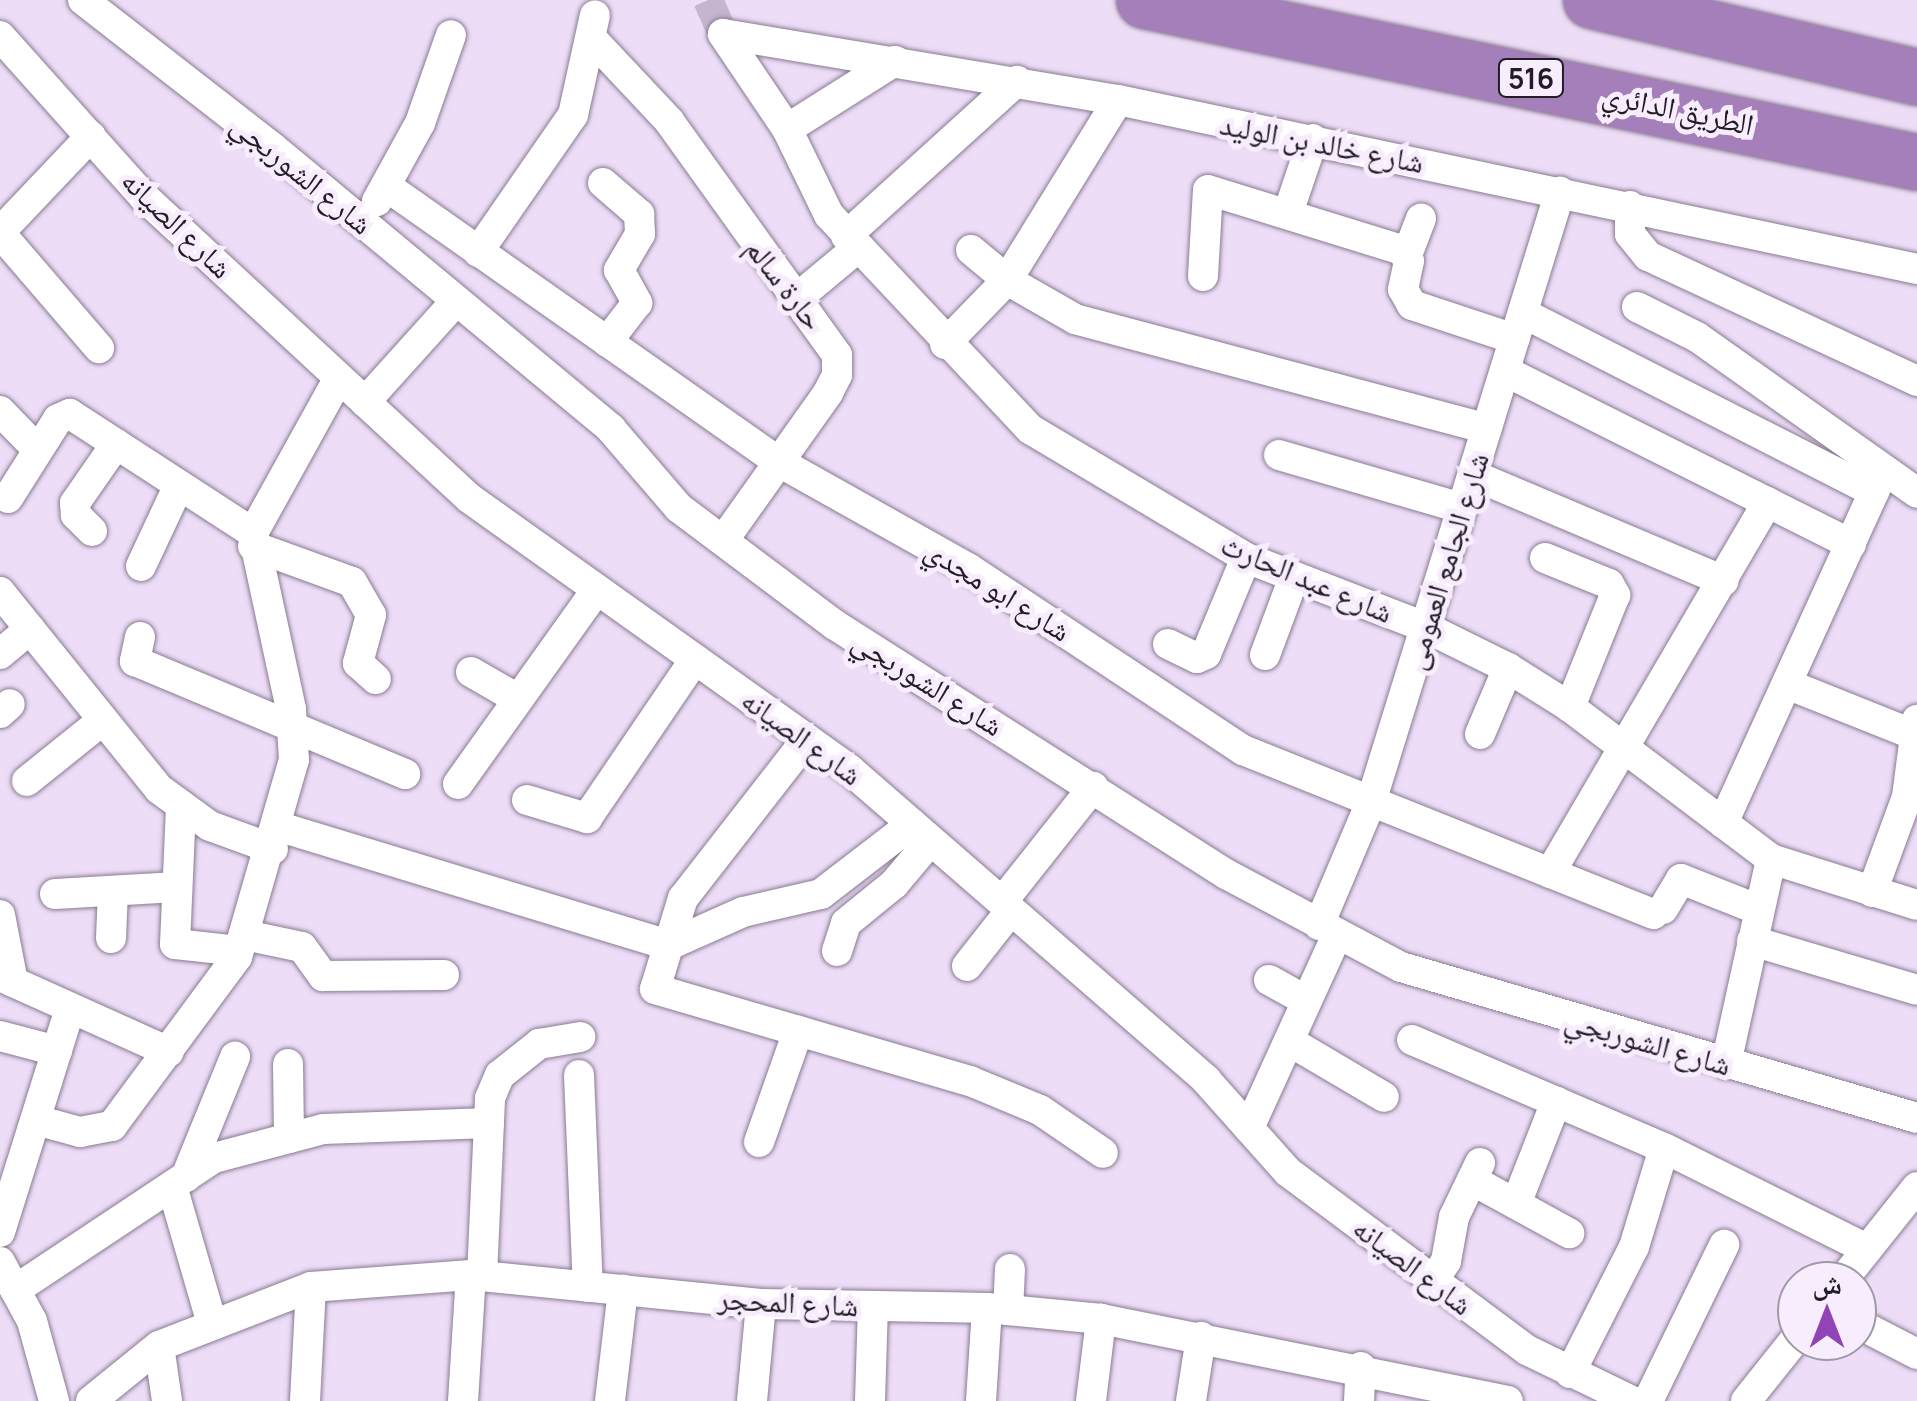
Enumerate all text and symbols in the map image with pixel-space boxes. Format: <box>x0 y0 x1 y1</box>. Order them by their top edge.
road number: 516 <box>1496 55 1566 101</box>
street label: الطريق الدائري <box>1599 75 1757 143</box>
street label: شارع الشوربجي <box>224 106 380 242</box>
street label: شارع خالد بن الوليد <box>1217 106 1427 180</box>
street label: شارع الصيانه <box>114 162 240 286</box>
street label: حارة سالم <box>738 231 832 337</box>
street label: شارع الجامع العمومى <box>1396 448 1496 674</box>
street label: شارع عبد الحارث <box>1216 526 1398 630</box>
street label: شارع ابو مجدي <box>919 531 1077 649</box>
street label: شارع الشوربجي <box>846 622 1010 744</box>
street label: شارع الصيانه <box>735 681 869 793</box>
street label: شارع الشوربجي <box>1561 1001 1735 1083</box>
street label: شارع الصيانه <box>1346 1209 1480 1323</box>
north arrow <box>1777 1261 1877 1361</box>
text: ش <box>1812 1264 1842 1302</box>
street label: شارع المحجر <box>717 1280 859 1324</box>

